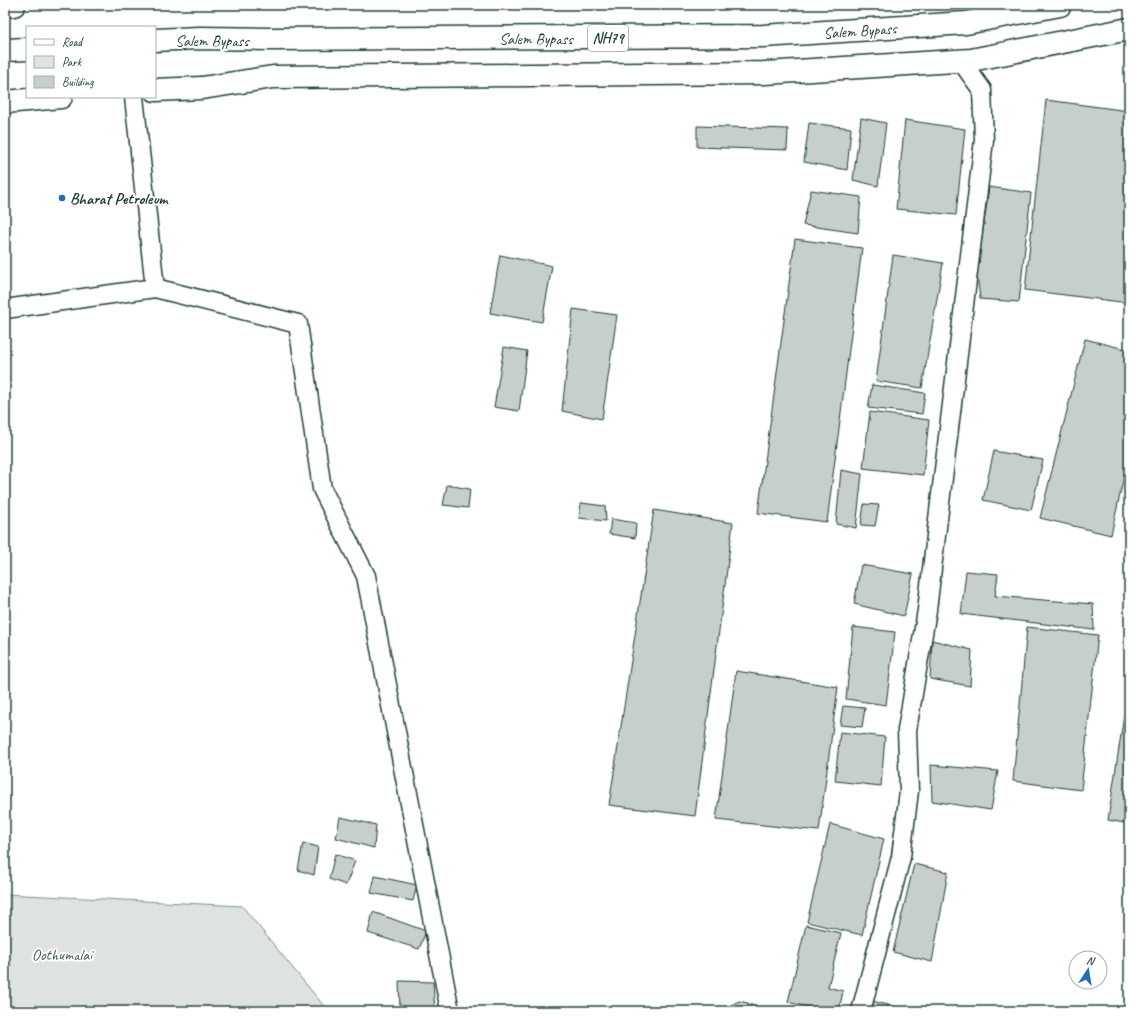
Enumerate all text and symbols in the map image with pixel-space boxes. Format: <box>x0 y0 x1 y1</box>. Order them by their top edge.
street label: Salem Bypass <box>823 18 899 44</box>
road number: NH79 <box>588 25 628 51</box>
legend <box>26 26 156 98</box>
street label: Salem Bypass <box>499 29 574 49</box>
street label: Salem Bypass <box>175 31 250 51</box>
text: Road <box>62 34 84 50</box>
text: Park <box>62 54 83 70</box>
text: Building <box>62 74 94 90</box>
place label: Bharat Petroleum <box>70 189 169 209</box>
marker: Bharat Petroleum <box>57 193 67 203</box>
park label: Oothumalai <box>32 945 94 965</box>
north arrow <box>1068 950 1108 990</box>
text: N <box>1085 953 1097 968</box>

